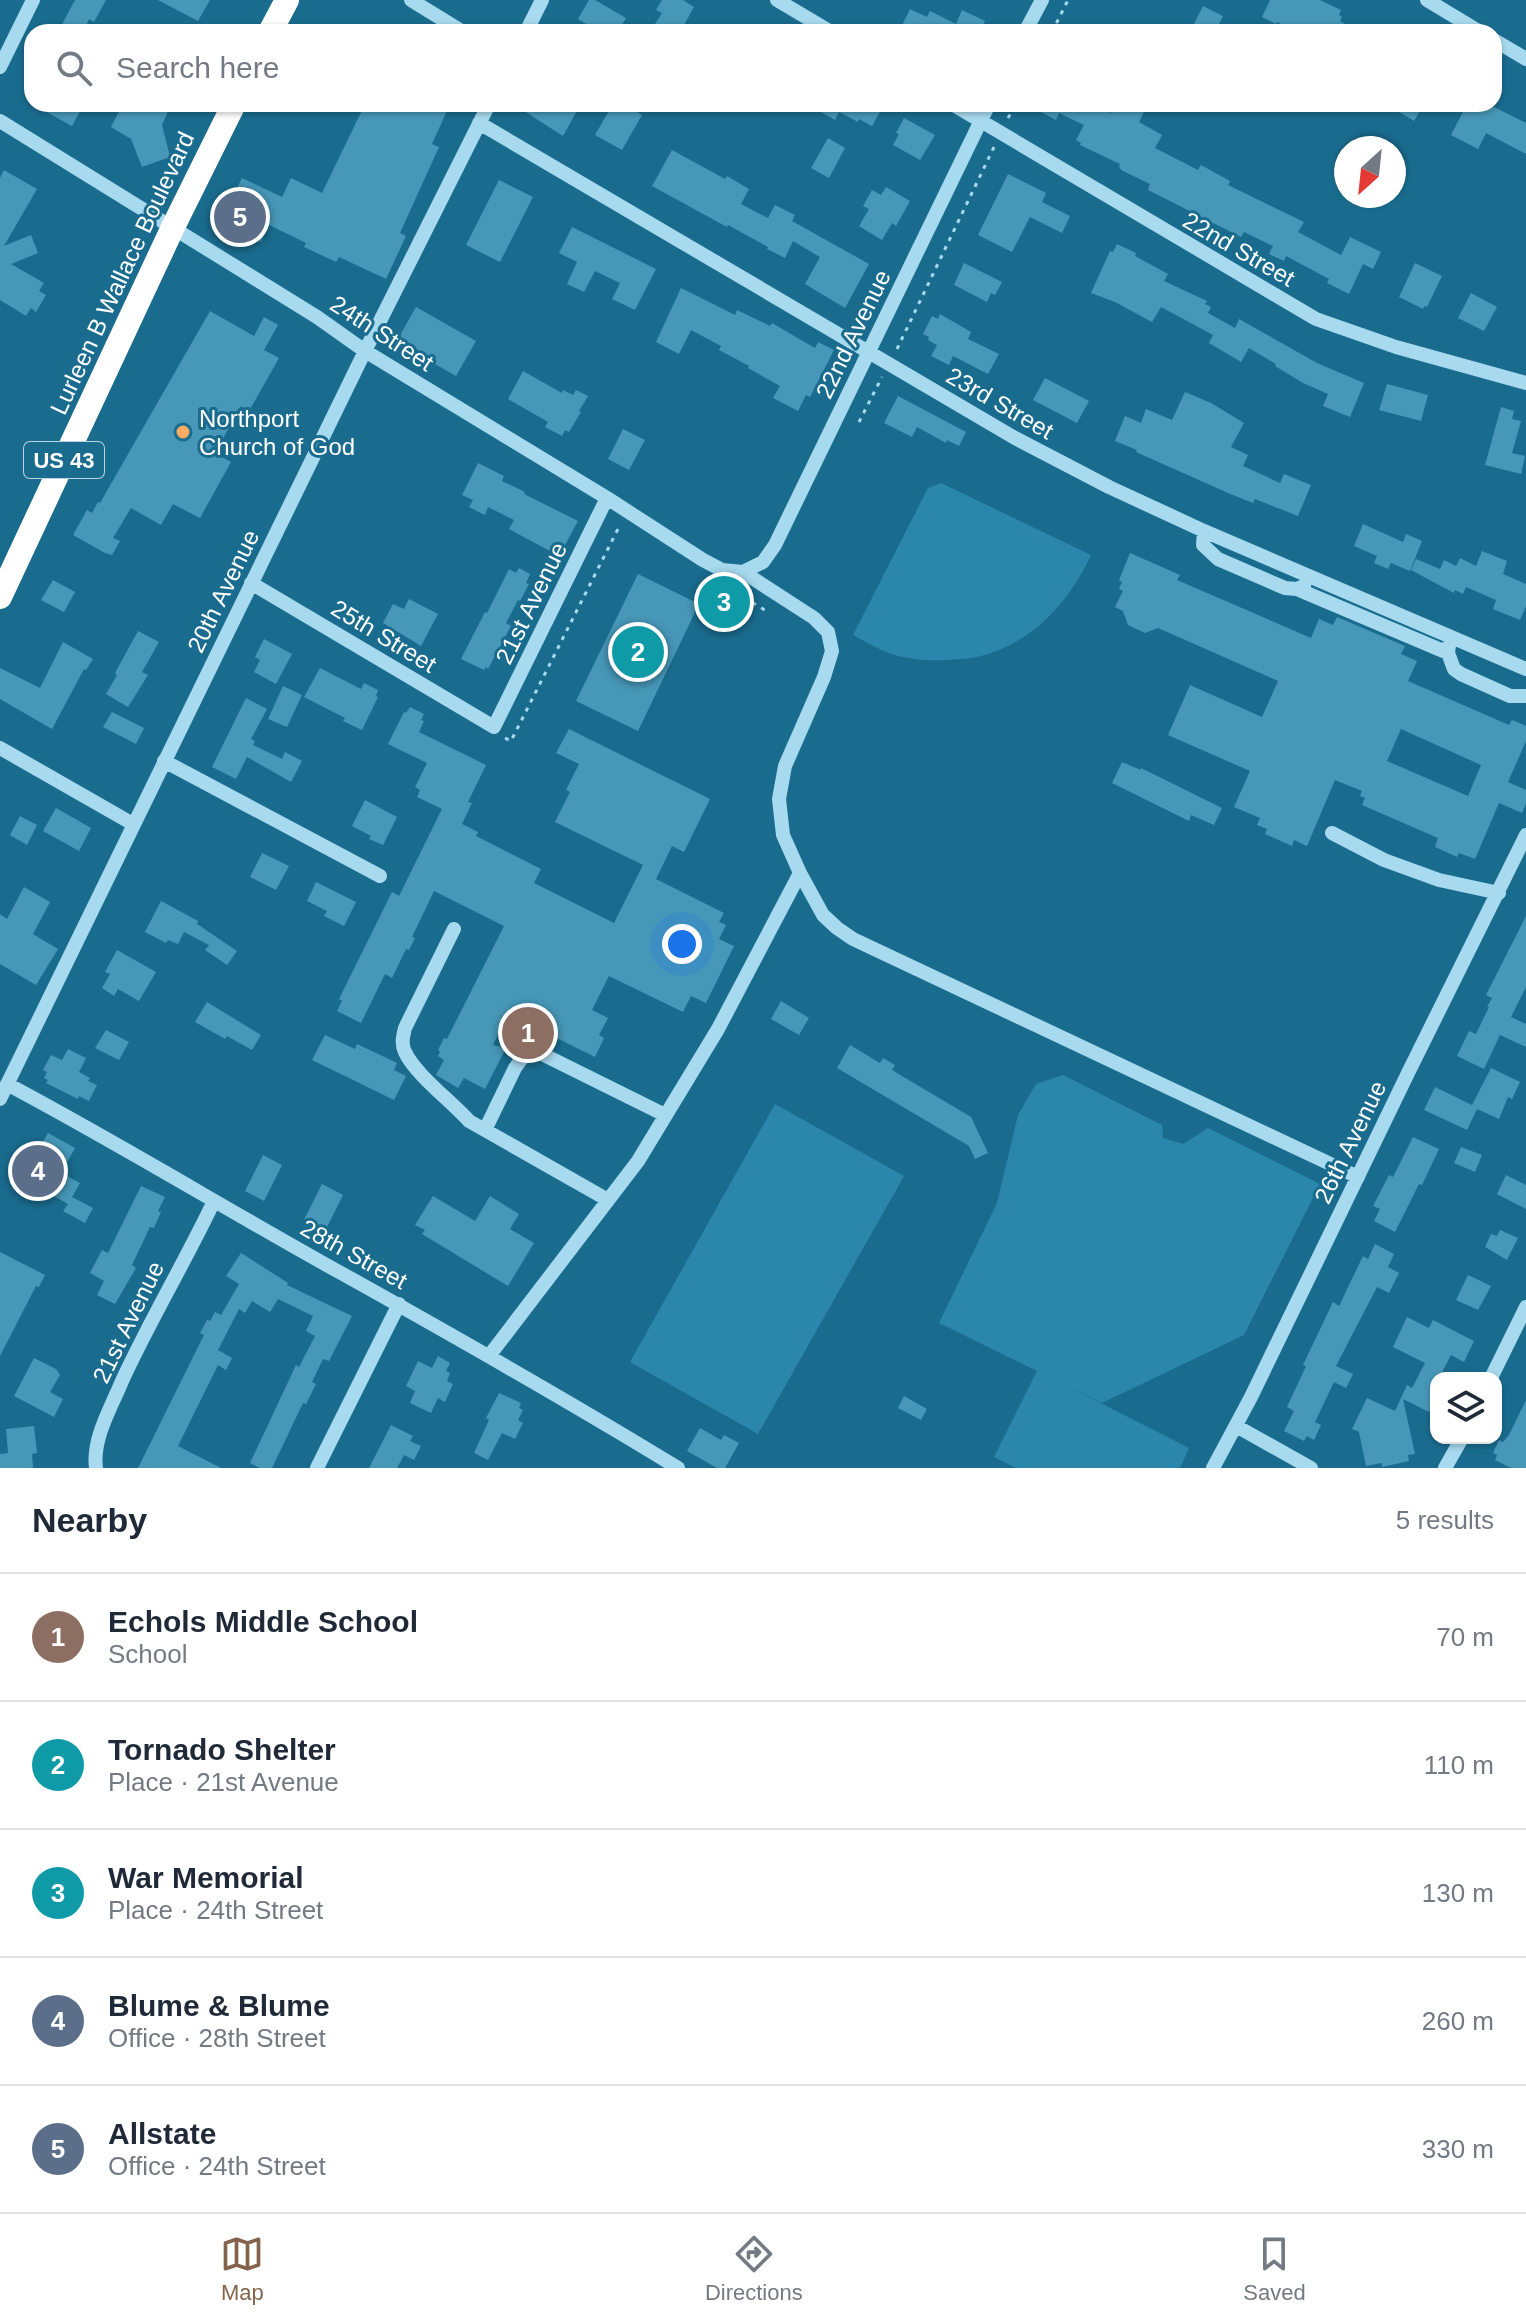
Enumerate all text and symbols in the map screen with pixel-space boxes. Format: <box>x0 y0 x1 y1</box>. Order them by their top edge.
search box <box>24 24 1502 112</box>
icon: search <box>52 46 96 90</box>
text: Search here <box>116 51 279 84</box>
street label: Lurleen B Wallace Boulevard <box>45 127 199 419</box>
north arrow <box>1334 136 1406 208</box>
pin: 5 <box>214 187 266 247</box>
street label: 22nd Street <box>1179 206 1300 292</box>
street label: 22nd Avenue <box>810 265 896 403</box>
street label: 24th Street <box>325 290 439 376</box>
street label: 23rd Street <box>942 362 1058 445</box>
place label: Northport Church of God <box>199 405 355 460</box>
marker: Northport Church of God <box>174 423 192 441</box>
road number: US 43 <box>24 442 104 478</box>
street label: 20th Avenue <box>182 525 264 657</box>
street label: 21st Avenue <box>490 538 572 668</box>
pin: 3 <box>698 572 750 632</box>
street label: 25th Street <box>327 594 442 678</box>
pin: 2 <box>612 622 664 682</box>
your location <box>662 924 702 964</box>
pin: 1 <box>502 1003 554 1063</box>
street label: 26th Avenue <box>1309 1076 1391 1208</box>
pin: 4 <box>12 1141 64 1201</box>
street label: 28th Street <box>296 1214 412 1294</box>
street label: 21st Avenue <box>87 1257 169 1387</box>
map controls <box>1430 1372 1502 1444</box>
button: layers <box>1430 1372 1502 1444</box>
text: Nearby <box>32 1501 147 1539</box>
text: 5 results <box>1396 1505 1494 1535</box>
text: Echols Middle School <box>108 1605 418 1638</box>
text: 1 <box>51 1622 65 1652</box>
text: 70 m <box>1436 1622 1494 1652</box>
text: School <box>108 1639 188 1669</box>
text: Tornado Shelter <box>108 1733 336 1766</box>
text: 2 <box>51 1750 65 1780</box>
text: 110 m <box>1424 1750 1494 1780</box>
text: Place · 21st Avenue <box>108 1767 339 1797</box>
text: War Memorial <box>108 1861 304 1894</box>
text: 3 <box>51 1878 65 1908</box>
text: 130 m <box>1422 1878 1494 1908</box>
text: Place · 24th Street <box>108 1895 323 1925</box>
text: Blume & Blume <box>108 1989 330 2022</box>
text: 4 <box>51 2006 65 2036</box>
text: 260 m <box>1422 2006 1494 2036</box>
text: Office · 28th Street <box>108 2023 326 2053</box>
text: Allstate <box>108 2117 216 2150</box>
text: 5 <box>51 2134 65 2164</box>
text: 330 m <box>1422 2134 1494 2164</box>
text: Office · 24th Street <box>108 2151 326 2181</box>
tab: Map <box>220 2232 264 2306</box>
tab: Directions <box>705 2232 803 2306</box>
tab: Saved <box>1243 2232 1306 2306</box>

